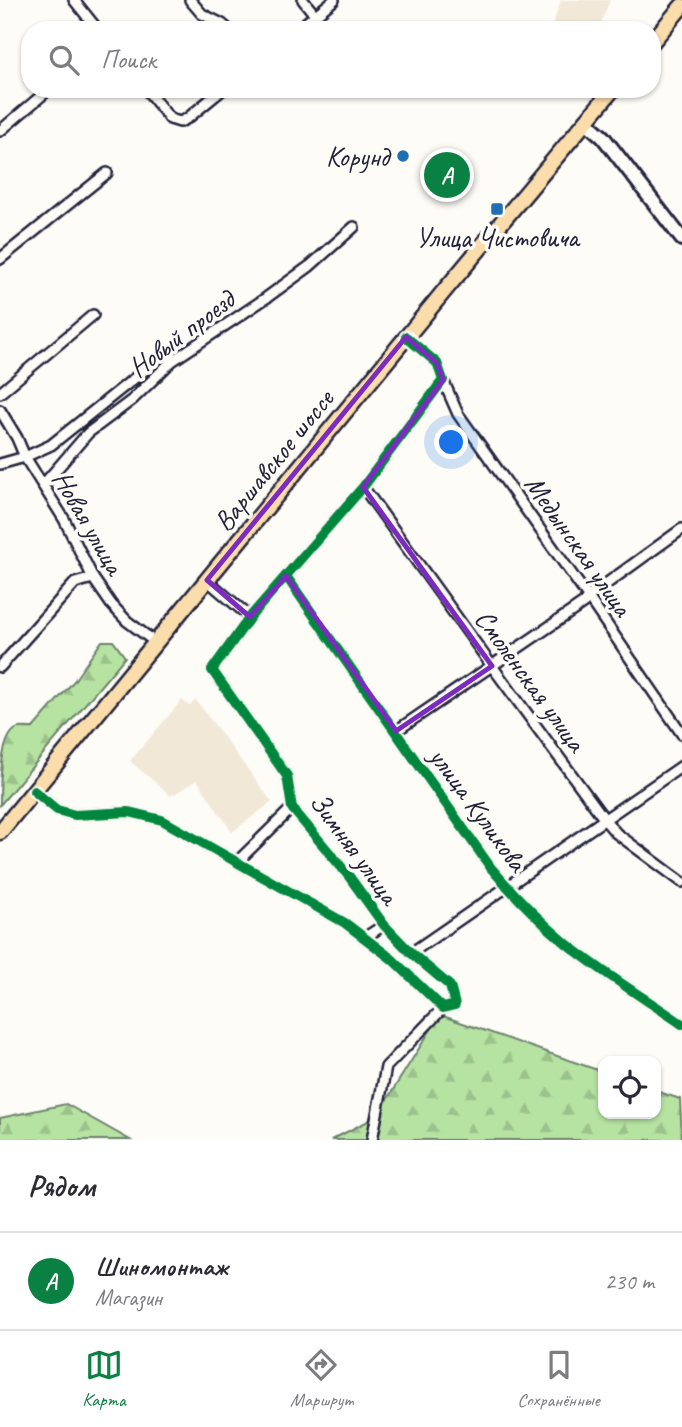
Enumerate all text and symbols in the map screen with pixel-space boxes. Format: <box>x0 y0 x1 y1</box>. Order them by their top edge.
search box <box>21 21 661 98</box>
icon: search <box>45 41 83 79</box>
text: Поиск <box>101 43 156 76</box>
place label: Корунд <box>326 139 392 174</box>
marker: Корунд <box>395 148 411 164</box>
pin: A <box>424 149 470 201</box>
marker: Улица Чистовича <box>489 201 505 217</box>
place label: Улица Чистовича <box>416 220 581 255</box>
street label: Новый проезд <box>121 280 244 385</box>
street label: Варшавское шоссе <box>206 381 342 538</box>
your location <box>434 425 468 459</box>
street label: Новая улица <box>45 464 134 583</box>
street label: Медынская улица <box>517 468 641 624</box>
street label: Смоленская улица <box>467 602 595 760</box>
street label: улица Куликова <box>421 739 536 880</box>
street label: Зимняя улица <box>302 785 408 913</box>
map controls <box>598 1056 661 1119</box>
button: locate <box>598 1056 661 1119</box>
text: Рядом <box>28 1167 95 1205</box>
text: Шиномонтаж <box>95 1250 228 1283</box>
text: A <box>45 1267 57 1296</box>
text: 230 m <box>605 1267 654 1296</box>
text: Магазин <box>95 1283 162 1312</box>
tab: Карта <box>82 1346 126 1412</box>
tab: Маршрут <box>290 1346 353 1412</box>
tab: Сохранённые <box>517 1346 600 1412</box>

